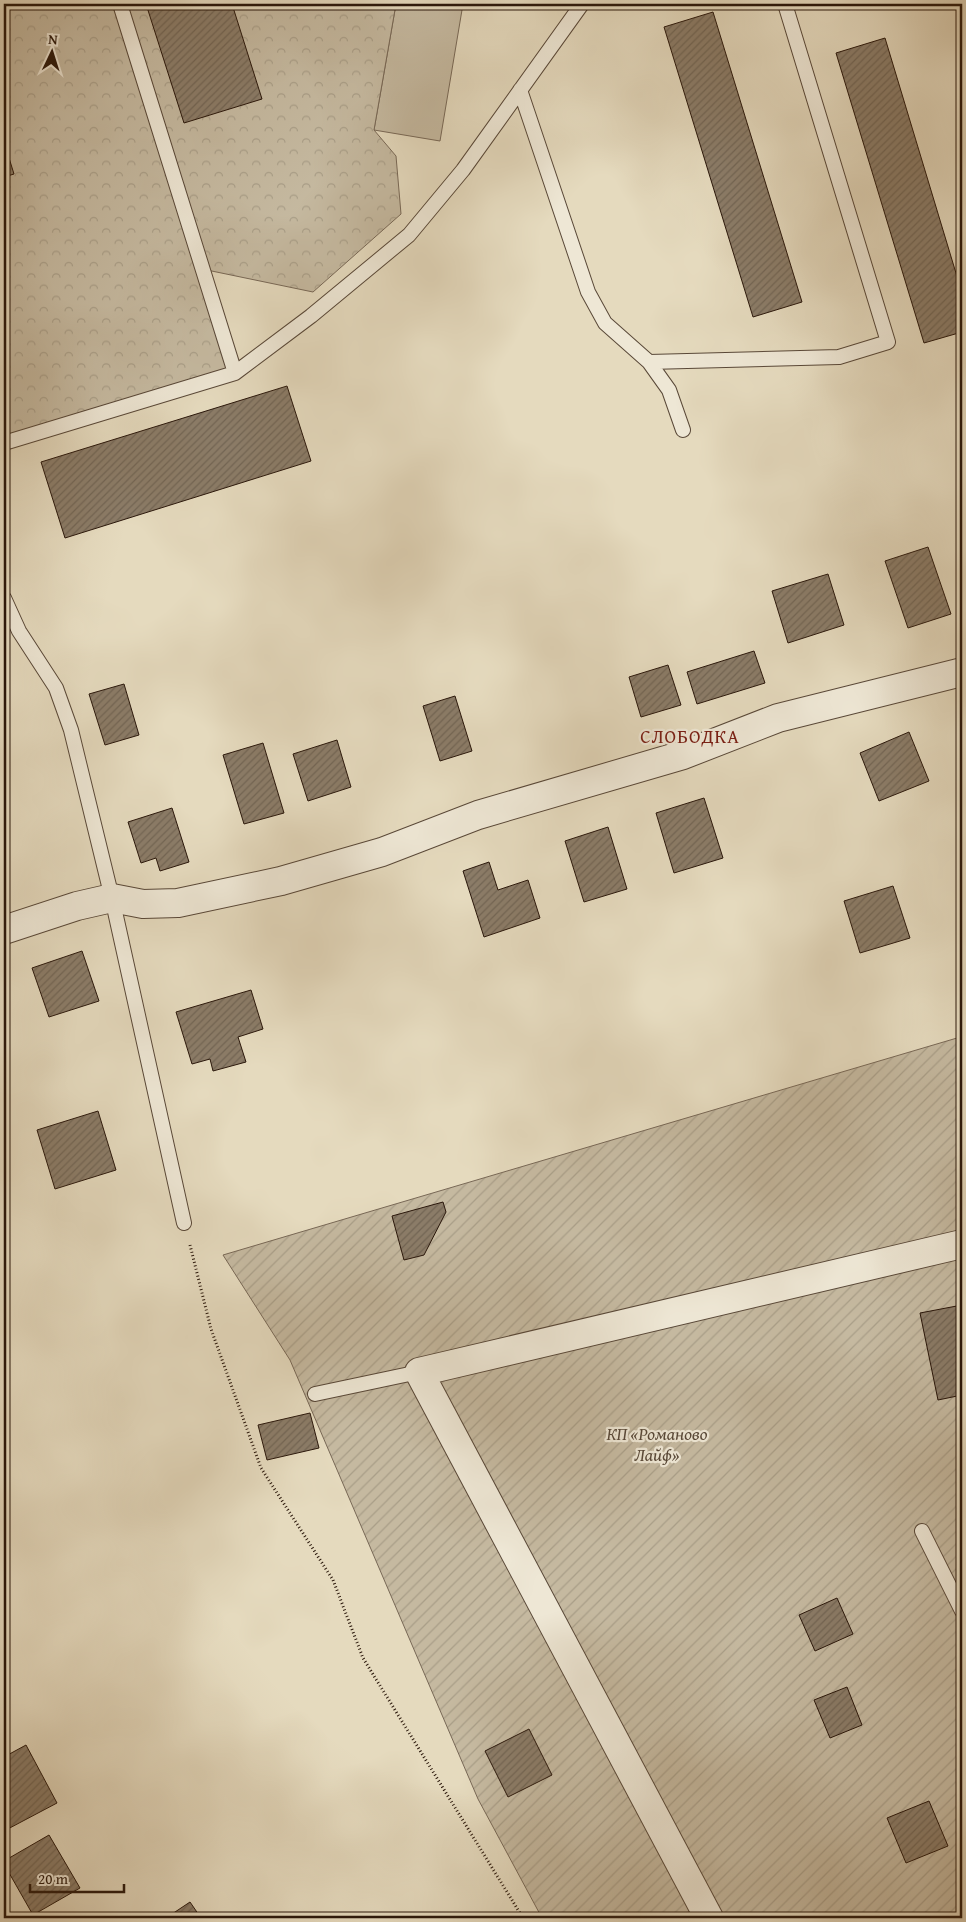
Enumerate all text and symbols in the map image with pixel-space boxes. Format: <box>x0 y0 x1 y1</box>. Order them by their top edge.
north arrow <box>28 28 78 78</box>
text: N <box>48 29 59 49</box>
district label: СЛОБОДКА <box>640 722 740 750</box>
park label: КП «Романово Лайф» <box>606 1420 708 1468</box>
scale bar <box>30 1862 124 1894</box>
text: 20 m <box>38 1868 69 1889</box>

